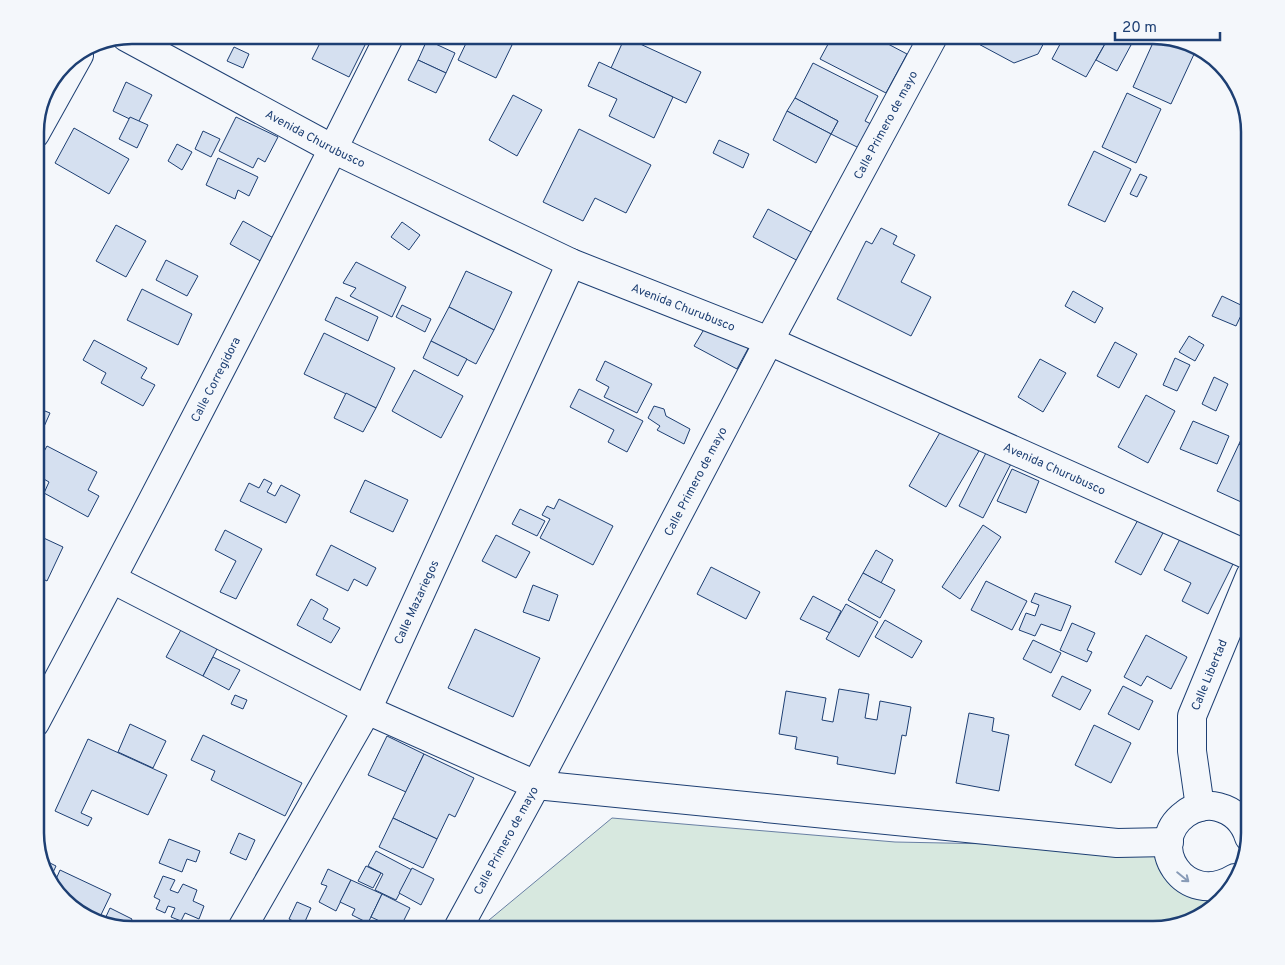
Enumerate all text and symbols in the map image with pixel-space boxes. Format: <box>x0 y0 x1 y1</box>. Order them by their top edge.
scale bar <box>1115 10 1220 42</box>
text: 20 m <box>1122 19 1157 38</box>
street label: Calle Primero de mayo <box>851 68 922 183</box>
street label: Avenida Churubusco <box>262 107 368 172</box>
street label: Avenida Churubusco <box>629 280 738 336</box>
street label: Calle Corregidora <box>188 335 245 425</box>
street label: Calle Primero de mayo <box>661 424 732 539</box>
street label: Avenida Churubusco <box>1001 440 1108 500</box>
street label: Calle Mazariegos <box>391 558 443 647</box>
street label: Calle Libertad <box>1188 637 1232 713</box>
street label: Calle Primero de mayo <box>471 784 543 898</box>
one-way arrow <box>1177 871 1190 882</box>

